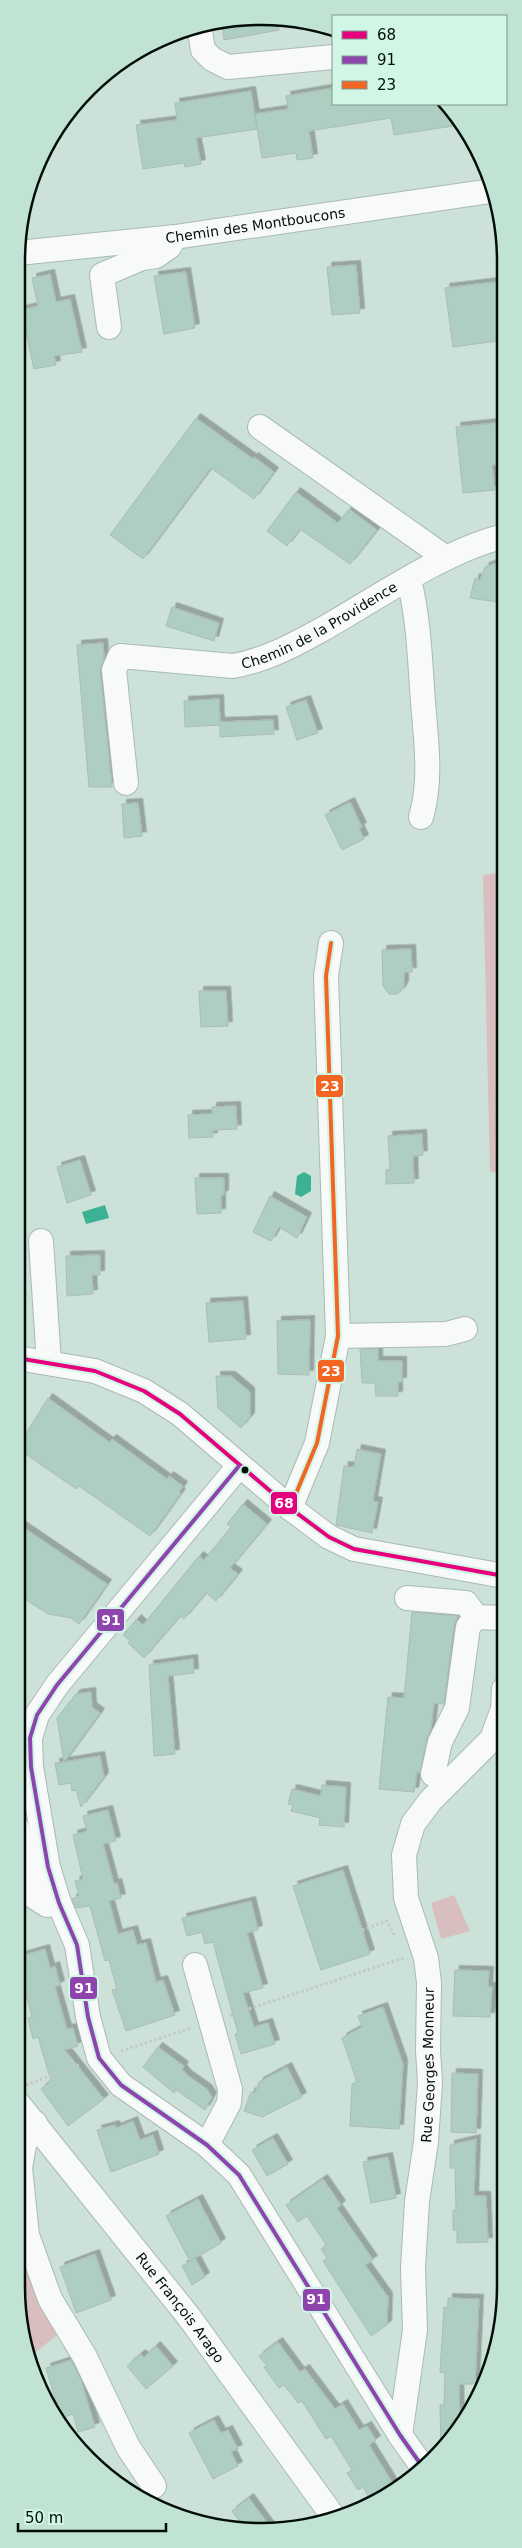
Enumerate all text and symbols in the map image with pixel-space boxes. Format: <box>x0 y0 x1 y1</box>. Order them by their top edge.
legend <box>332 15 507 105</box>
text: 68 <box>377 26 396 44</box>
text: 91 <box>377 51 396 69</box>
text: 23 <box>377 76 396 94</box>
street label: Chemin des Montboucons <box>165 204 346 246</box>
street label: Chemin de la Providence <box>240 579 400 672</box>
line badge: 23 <box>315 1074 344 1098</box>
text: 23 <box>320 1078 340 1094</box>
line badge: 23 <box>317 1359 345 1383</box>
text: 23 <box>321 1363 341 1379</box>
unlabelled marker <box>240 1465 250 1475</box>
line badge: 68 <box>270 1491 298 1515</box>
text: 68 <box>274 1495 294 1511</box>
line badge: 91 <box>96 1608 125 1632</box>
text: 91 <box>101 1612 121 1628</box>
line badge: 91 <box>69 1976 98 2000</box>
text: 91 <box>74 1980 94 1996</box>
street label: Rue Georges Monneur <box>418 1987 438 2143</box>
street label: Rue François Arago <box>133 2249 227 2366</box>
line badge: 91 <box>302 2288 331 2312</box>
text: 91 <box>306 2291 326 2307</box>
scale bar <box>18 2500 165 2532</box>
text: 50 m <box>25 2509 63 2527</box>

